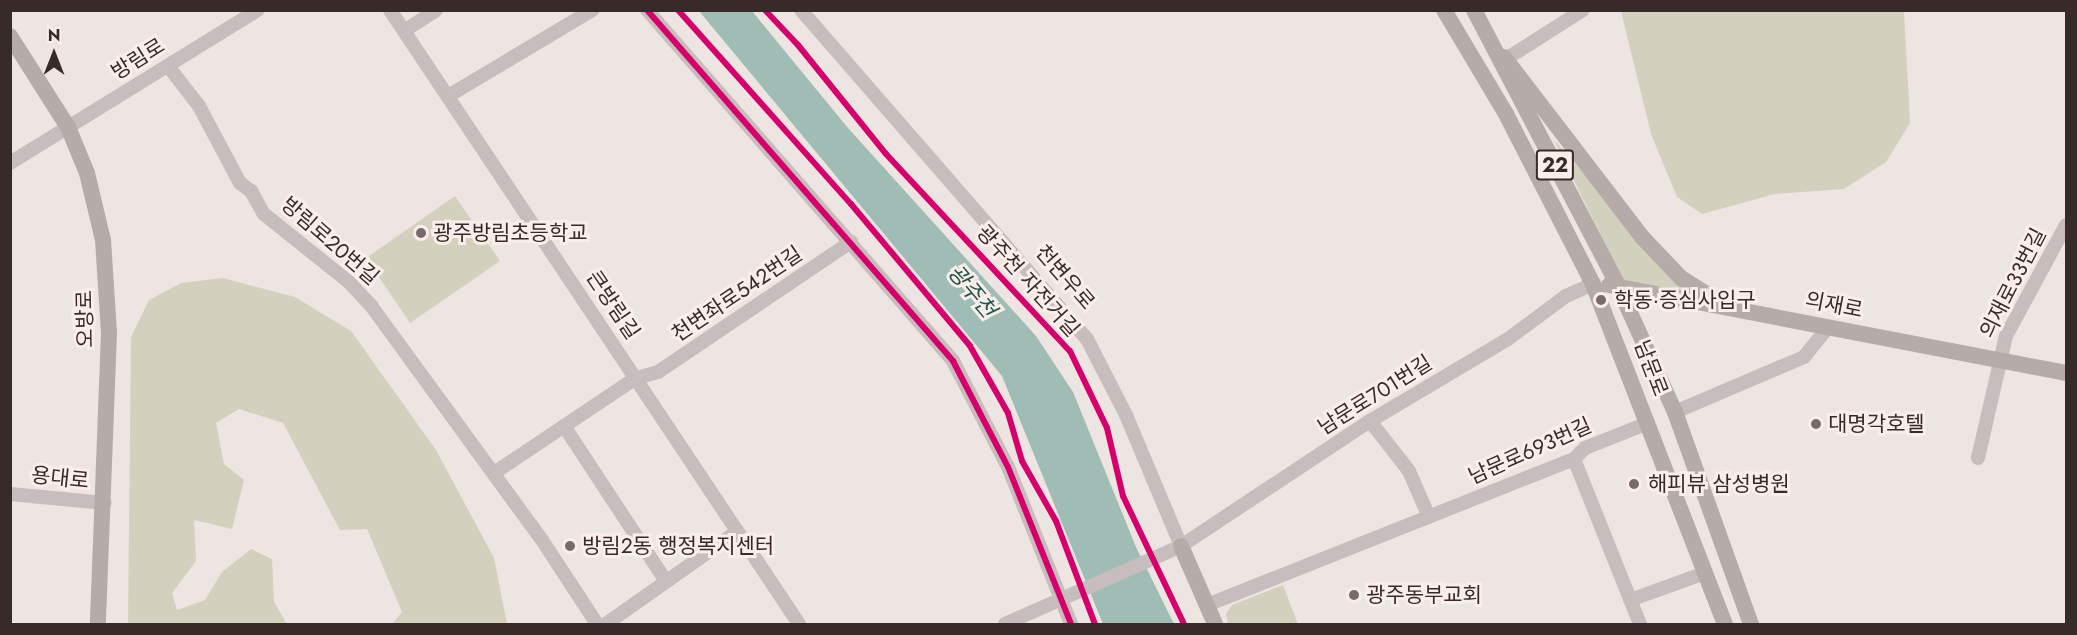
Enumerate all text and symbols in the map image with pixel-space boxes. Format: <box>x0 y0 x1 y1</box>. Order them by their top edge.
north arrow <box>24 24 84 84</box>
text: N <box>48 24 60 47</box>
street label: 방림로 <box>107 33 169 85</box>
road number: 22 <box>1536 148 1574 182</box>
street label: 방림로20번길 <box>276 192 384 290</box>
place label: 광주방림초등학교 <box>433 220 588 246</box>
street label: 광주천 자전거길 <box>971 220 1085 342</box>
street label: 의재로33번길 <box>1975 224 2051 342</box>
marker: 광주방림초등학교 <box>414 226 428 240</box>
street label: 천변우로 <box>1030 240 1100 314</box>
street label: 천변좌로542번길 <box>667 241 807 347</box>
water label: 광주천 <box>942 259 1002 323</box>
street label: 큰방림길 <box>581 266 645 344</box>
place label: 학동·증심사입구 <box>1614 287 1756 313</box>
street label: 의재로 <box>1803 287 1865 323</box>
street label: 오방로 <box>72 290 98 348</box>
marker: 학동·증심사입구 <box>1592 291 1610 309</box>
street label: 남문로 <box>1629 336 1673 400</box>
street label: 남문로701번길 <box>1313 350 1437 440</box>
place label: 대명각호텔 <box>1828 411 1925 437</box>
street label: 남문로693번길 <box>1464 413 1596 489</box>
marker: 대명각호텔 <box>1809 417 1823 431</box>
street label: 용대로 <box>30 462 90 494</box>
place label: 해피뷰 삼성병원 <box>1648 471 1790 497</box>
marker: 해피뷰 삼성병원 <box>1625 475 1643 493</box>
place label: 방림2동 행정복지센터 <box>582 533 774 559</box>
marker: 방림2동 행정복지센터 <box>563 539 577 553</box>
place label: 광주동부교회 <box>1366 582 1482 608</box>
marker: 광주동부교회 <box>1347 588 1361 602</box>

